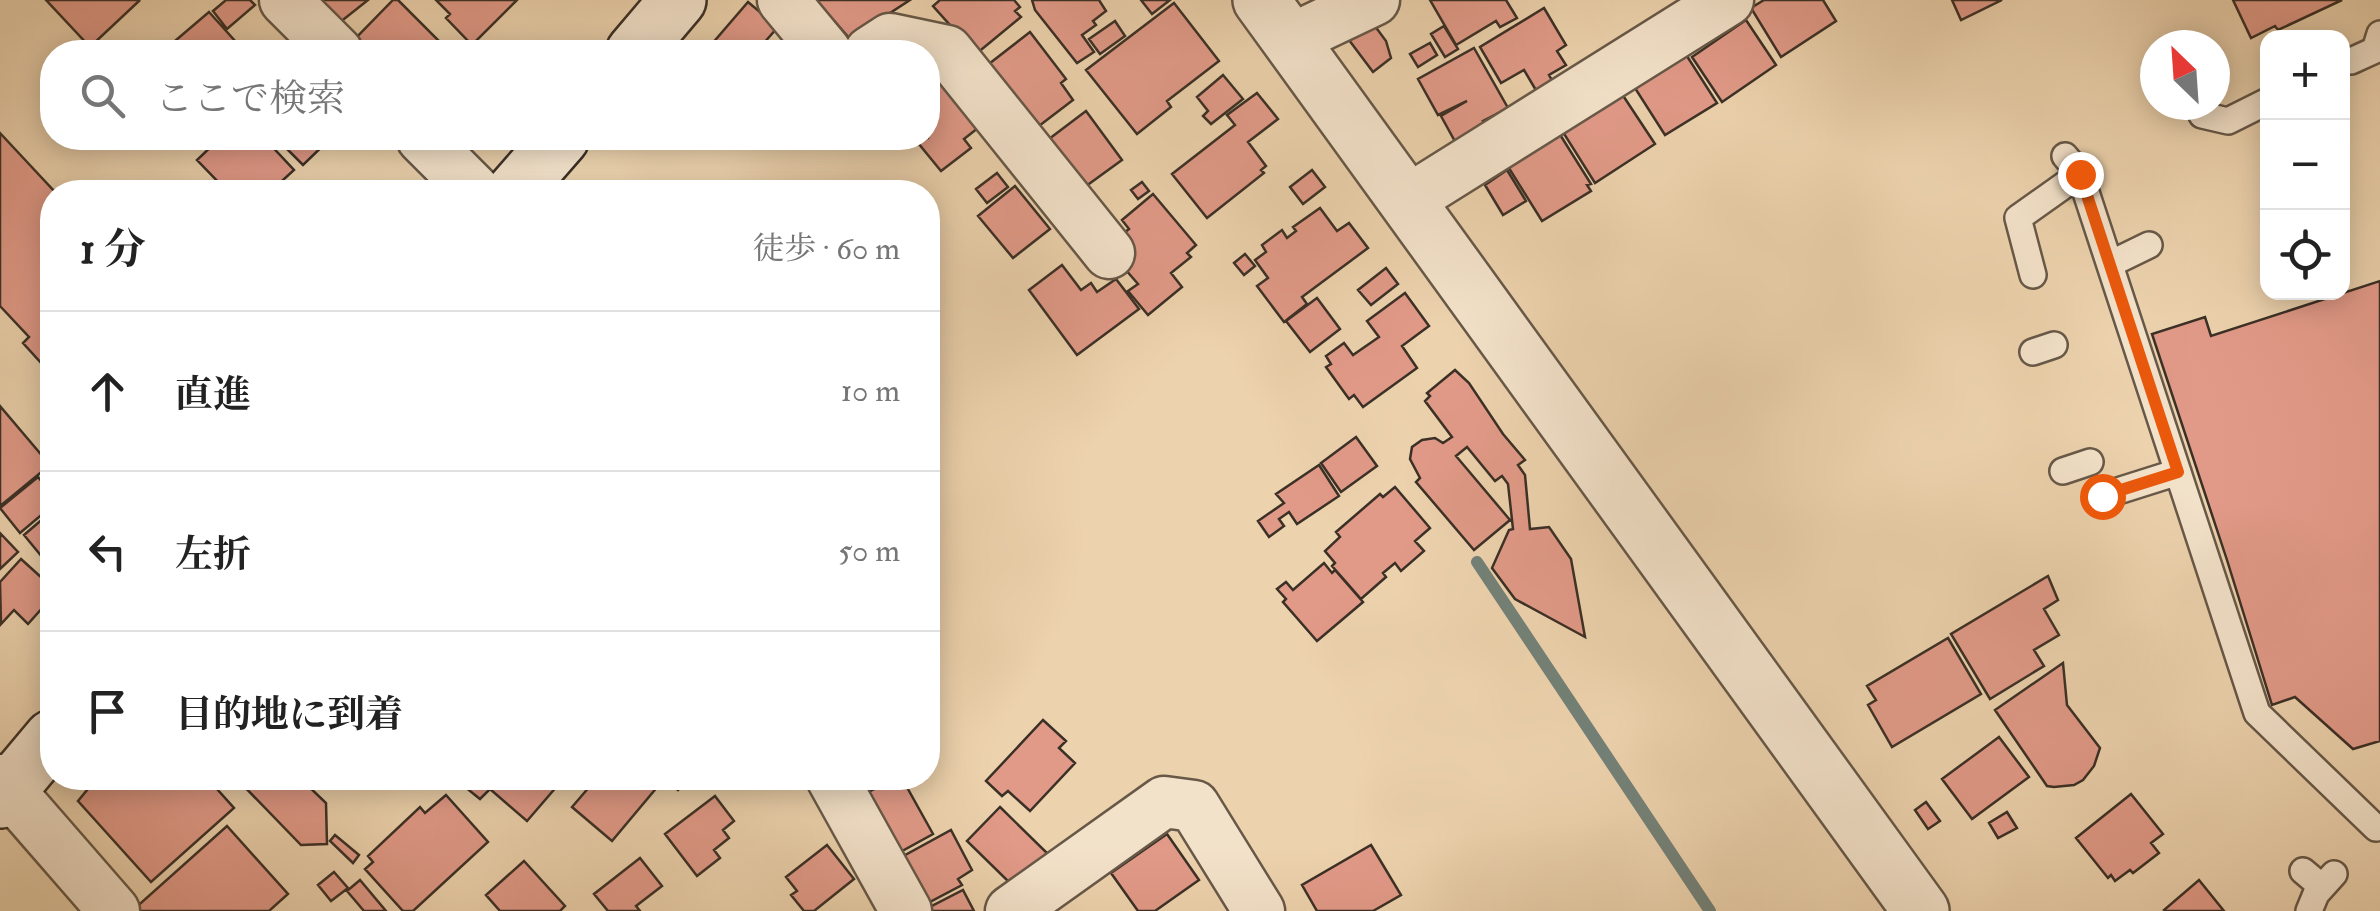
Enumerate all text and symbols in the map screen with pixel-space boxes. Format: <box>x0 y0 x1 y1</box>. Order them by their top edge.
north arrow <box>2140 30 2230 120</box>
map controls <box>2260 30 2350 300</box>
button: + <box>2260 30 2350 120</box>
search box <box>40 40 940 150</box>
icon: search <box>75 68 130 123</box>
text: ここで検索 <box>155 75 345 123</box>
button: − <box>2260 120 2350 210</box>
route end <box>2058 152 2104 198</box>
button: locate <box>2260 210 2350 300</box>
text: 1 分 <box>80 224 146 276</box>
text: 徒歩 · 60 m <box>752 229 900 269</box>
icon: ahead <box>80 364 135 419</box>
text: 直進 <box>175 371 251 419</box>
text: 10 m <box>841 371 900 411</box>
route start <box>2080 474 2126 520</box>
icon: left <box>80 524 135 579</box>
text: 左折 <box>175 531 251 579</box>
text: 50 m <box>838 531 900 571</box>
icon: arrive <box>80 684 135 739</box>
text: 目的地に到着 <box>175 691 403 739</box>

